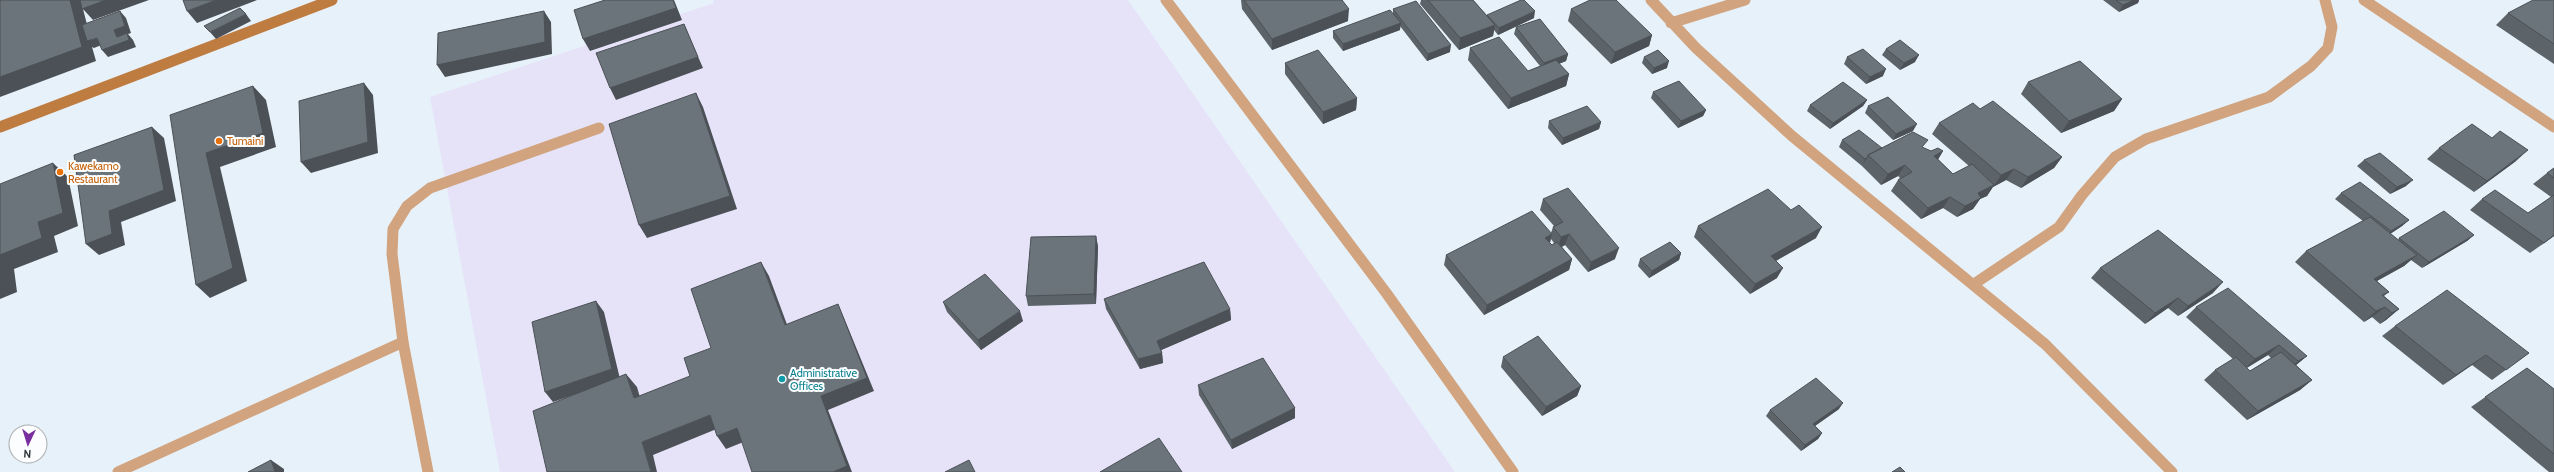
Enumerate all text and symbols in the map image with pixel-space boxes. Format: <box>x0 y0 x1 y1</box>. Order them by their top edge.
place label: Tumaini <box>227 134 263 148</box>
marker: Tumaini <box>214 136 224 146</box>
place label: Kawekamo Restaurant <box>68 159 119 186</box>
marker: Kawekamo Restaurant <box>55 167 65 177</box>
place label: Administrative Offices <box>790 366 857 393</box>
marker: Administrative Offices <box>777 374 787 384</box>
north arrow <box>8 424 48 464</box>
text: N <box>23 447 32 461</box>

